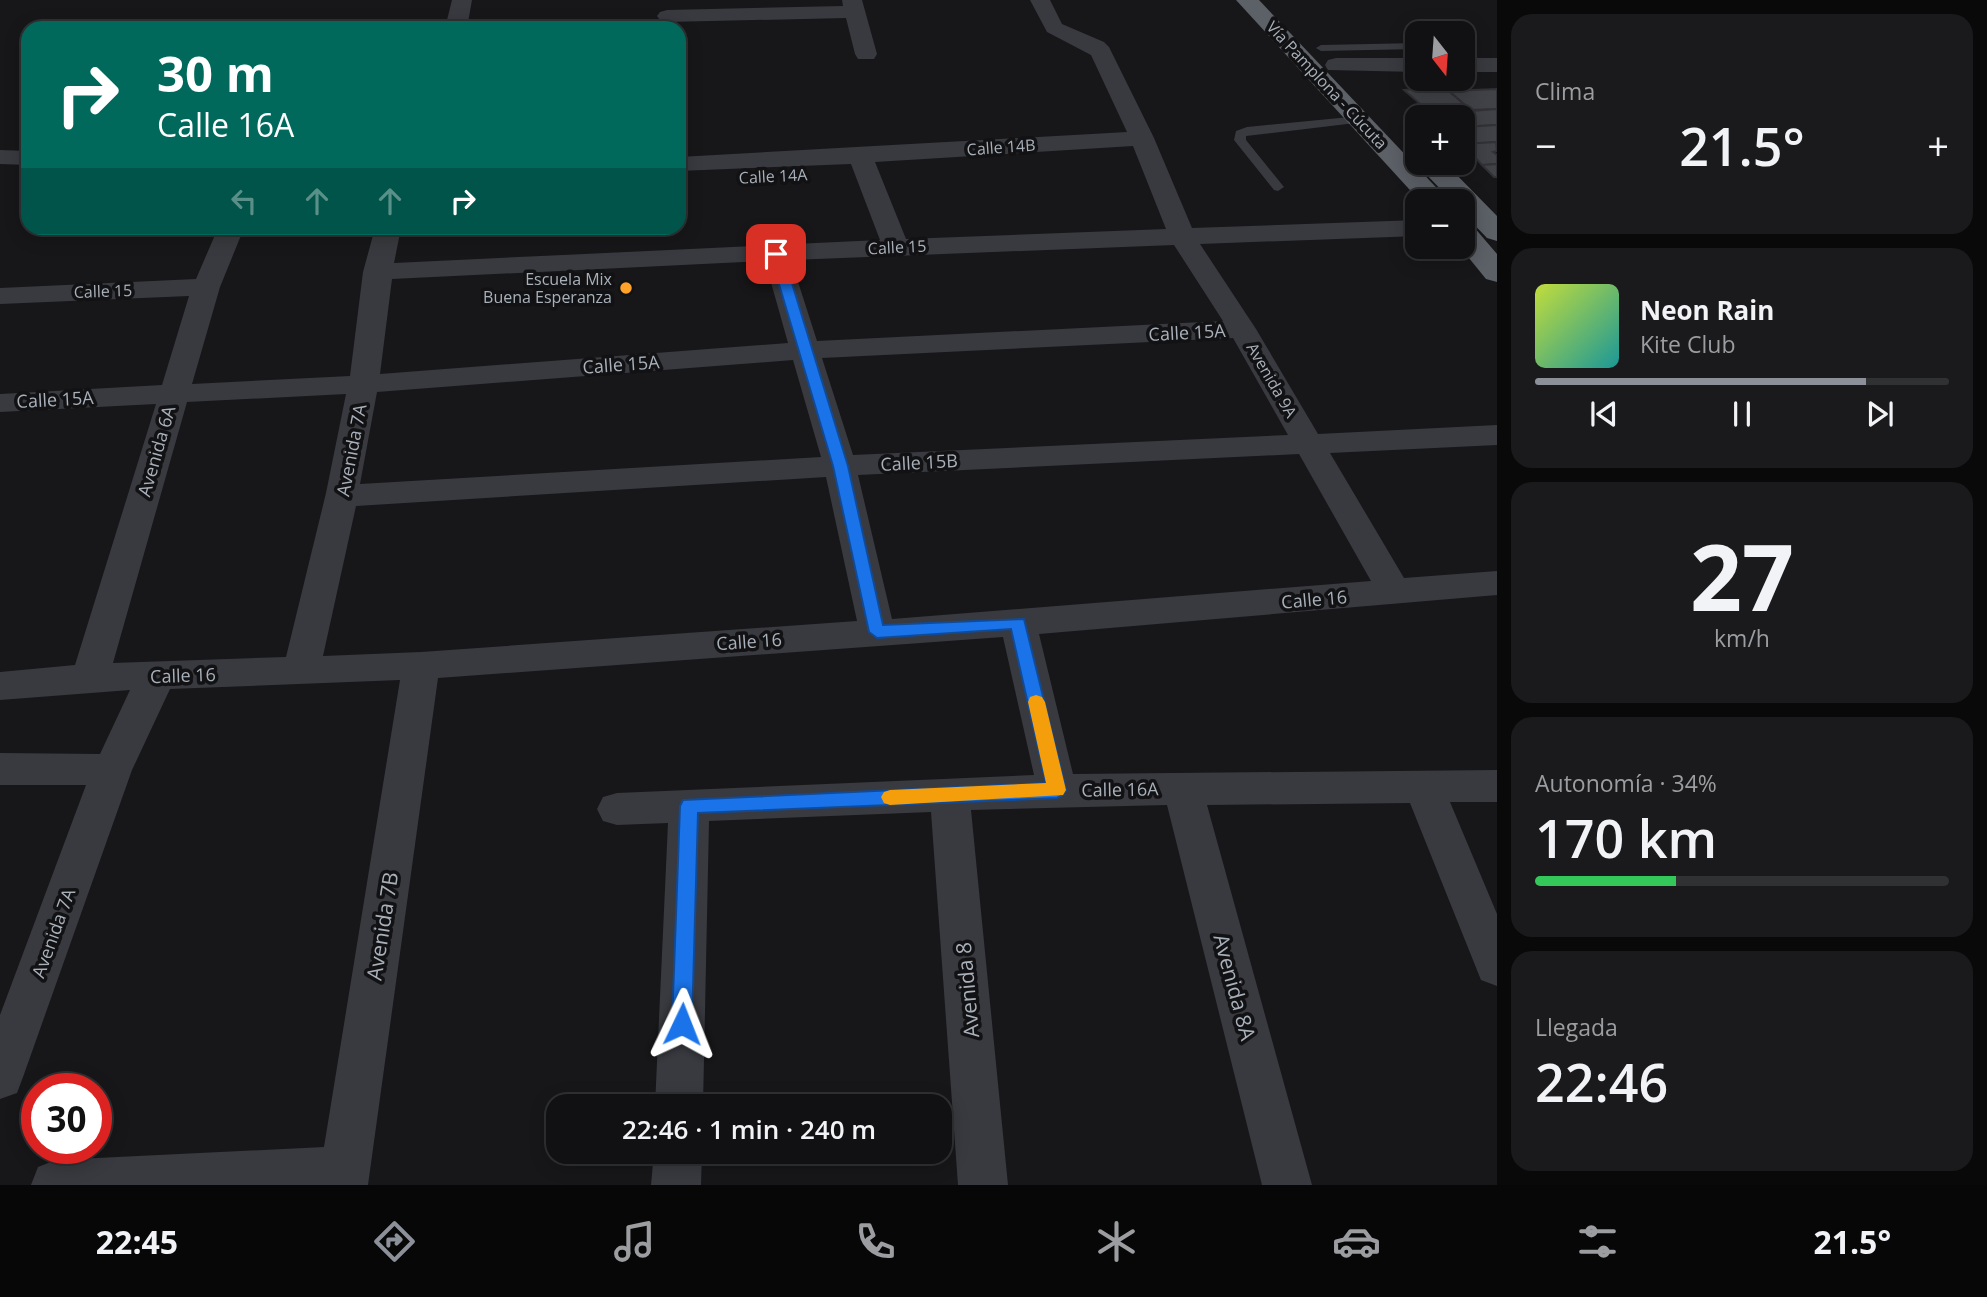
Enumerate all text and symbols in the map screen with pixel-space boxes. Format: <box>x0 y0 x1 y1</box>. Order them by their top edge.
street label: Vía Pamplona - Cúcuta <box>1262 16 1392 154</box>
north arrow <box>1405 21 1475 91</box>
map controls <box>1405 21 1475 259</box>
text: 30 m <box>157 40 274 106</box>
icon: right <box>42 49 133 140</box>
text: Clima <box>1535 75 1595 107</box>
text: Calle 16A <box>157 103 294 146</box>
button: + <box>1405 105 1475 175</box>
text: 21.5° <box>1679 110 1805 181</box>
text: − <box>1535 119 1557 171</box>
text: + <box>1927 119 1949 171</box>
street label: Calle 14B <box>966 134 1036 160</box>
street label: Calle 14A <box>738 163 809 189</box>
icon: left <box>225 182 263 220</box>
icon: ahead <box>298 182 336 220</box>
icon: ahead <box>371 182 409 220</box>
icon: right <box>444 182 482 220</box>
button: − <box>1405 189 1475 259</box>
pin <box>746 224 806 284</box>
street label: Calle 15 <box>867 234 927 260</box>
icon: arrive <box>757 235 795 273</box>
place label: Escuela Mix Buena Esperanza <box>483 268 613 308</box>
street label: Calle 15 <box>73 279 133 303</box>
marker: Escuela Mix Buena Esperanza <box>618 280 634 296</box>
text: Neon Rain <box>1640 292 1774 328</box>
street label: Calle 15A <box>1148 318 1227 346</box>
text: Kite Club <box>1640 328 1735 360</box>
street label: Avenida 9A <box>1242 339 1303 422</box>
street label: Calle 15A <box>582 349 661 379</box>
street label: Calle 15A <box>16 385 95 413</box>
icon: previous <box>1585 395 1623 433</box>
icon: pause <box>1723 395 1761 433</box>
icon: next <box>1861 395 1899 433</box>
street label: Avenida 7A <box>330 401 372 498</box>
street label: Avenida 6A <box>132 402 181 499</box>
street label: Calle 15B <box>880 448 958 476</box>
text: 27 <box>1690 514 1794 638</box>
street label: Calle 16 <box>1280 584 1348 614</box>
text: km/h <box>1714 622 1770 654</box>
street label: Calle 16 <box>715 627 783 655</box>
street label: Calle 16 <box>150 662 216 688</box>
text: Autonomía · 34% <box>1535 767 1717 799</box>
street label: Calle 16A <box>1081 776 1159 802</box>
text: 170 km <box>1535 802 1717 873</box>
street label: Avenida 7B <box>360 870 404 982</box>
street label: Avenida 7A <box>26 884 80 981</box>
street label: Avenida 8A <box>1207 931 1263 1044</box>
street label: Avenida 8 <box>949 941 985 1039</box>
position arrow <box>645 987 719 1061</box>
text: Llegada <box>1535 1011 1618 1043</box>
text: 22:46 <box>1535 1046 1668 1117</box>
speed limit sign: 30 <box>21 1073 112 1164</box>
text: 22:46 · 1 min · 240 m <box>622 1111 876 1147</box>
icon: directions <box>370 1217 419 1266</box>
icon: music <box>610 1217 659 1266</box>
icon: phone <box>851 1217 900 1266</box>
icon: climate <box>1092 1217 1141 1266</box>
icon: car <box>1332 1217 1381 1266</box>
icon: filters <box>1573 1217 1622 1266</box>
text: 22:45 <box>96 1220 178 1263</box>
text: 21.5° <box>1813 1220 1891 1263</box>

